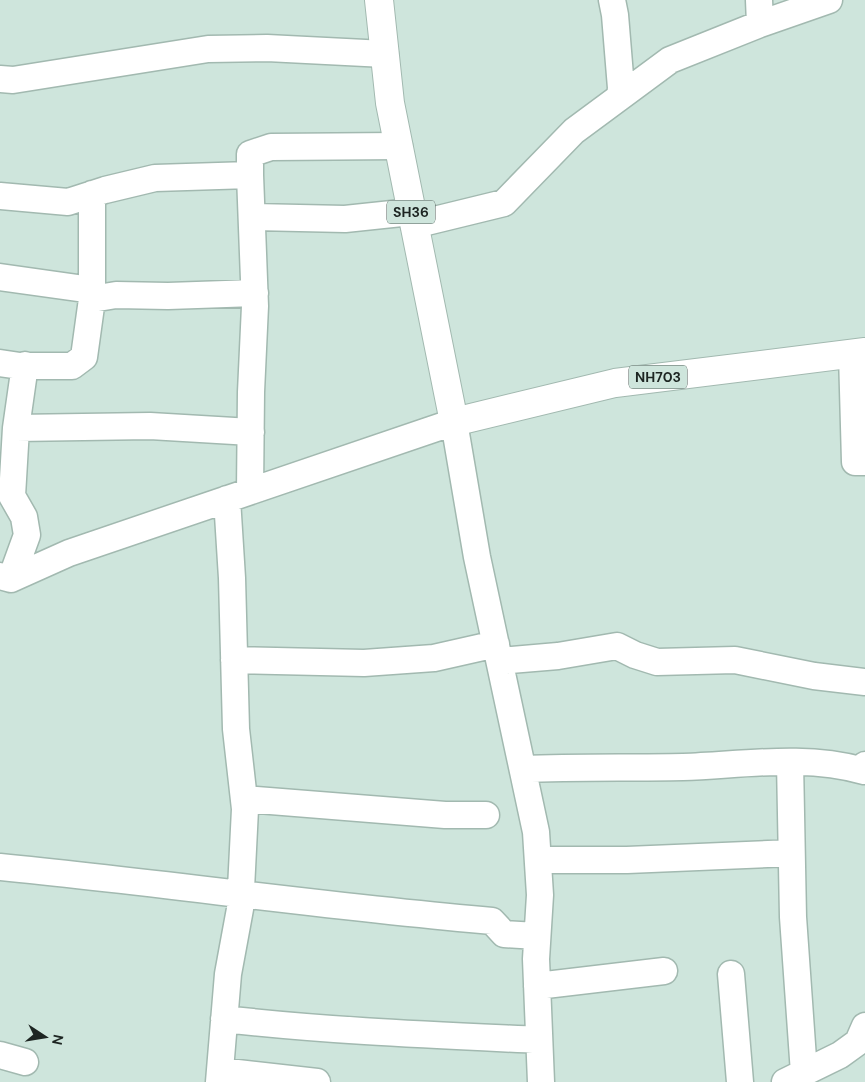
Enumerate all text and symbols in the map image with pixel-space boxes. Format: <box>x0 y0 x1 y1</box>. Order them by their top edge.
road number: SH36 <box>387 200 435 223</box>
road number: NH703 <box>629 366 687 388</box>
north arrow <box>20 1012 70 1062</box>
text: N <box>48 1033 68 1047</box>

